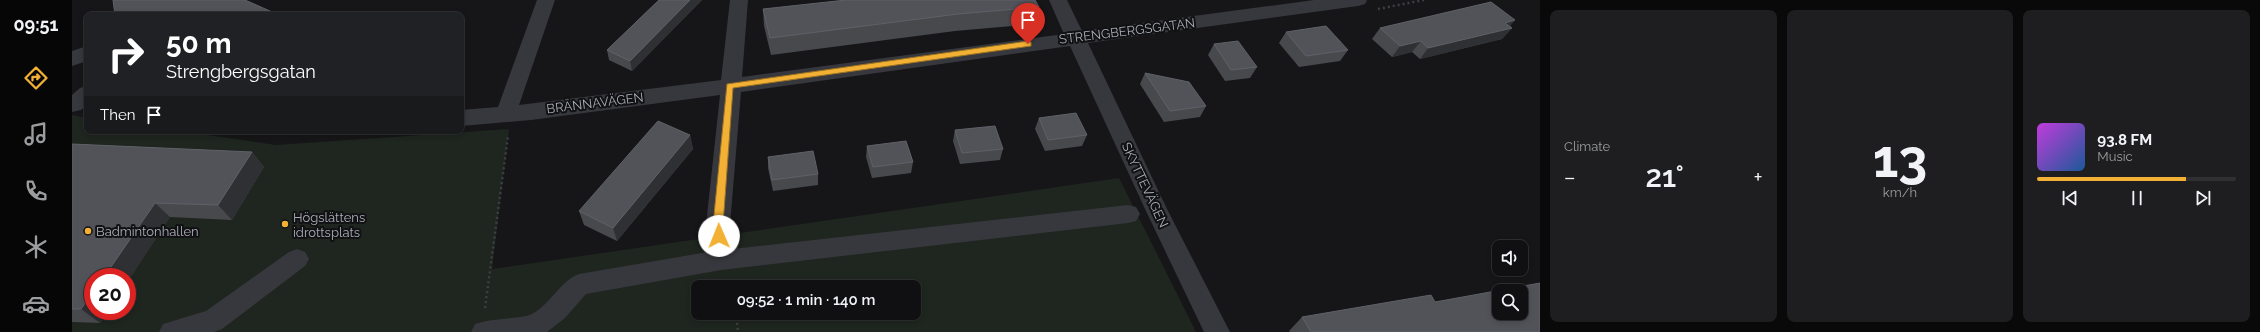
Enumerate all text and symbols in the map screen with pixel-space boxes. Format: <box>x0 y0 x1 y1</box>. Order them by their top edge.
pin <box>1011 3 1045 44</box>
icon: arrive <box>1017 9 1039 31</box>
text: 09:51 <box>14 14 58 35</box>
street label: STRENGBERGSGATAN <box>1058 15 1196 47</box>
text: 50 m <box>166 27 232 60</box>
icon: right <box>100 28 152 80</box>
text: Strengbergsgatan <box>166 61 316 82</box>
icon: directions <box>22 64 50 92</box>
street label: BRÄNNAVÄGEN <box>545 89 644 116</box>
icon: arrive <box>143 104 165 126</box>
text: Then <box>100 106 135 124</box>
icon: music <box>22 120 50 148</box>
text: 13 <box>1873 128 1927 189</box>
text: 93.8 FM <box>2097 131 2152 149</box>
text: Climate <box>1564 139 1610 154</box>
street label: SKYTTEVÄGEN <box>1119 140 1172 230</box>
text: Music <box>2097 149 2133 164</box>
text: 21° <box>1646 159 1684 194</box>
text: − <box>1564 164 1576 190</box>
text: + <box>1754 164 1763 190</box>
icon: phone <box>22 177 50 205</box>
text: km/h <box>1883 185 1917 200</box>
icon: previous <box>2059 187 2081 209</box>
icon: pause <box>2126 187 2148 209</box>
icon: next <box>2192 187 2214 209</box>
place label: Högslättens idrottsplats <box>293 210 365 240</box>
position arrow <box>698 215 740 257</box>
marker: Högslättens idrottsplats <box>280 219 290 229</box>
place label: Badmintonhallen <box>96 224 199 239</box>
marker: Badmintonhallen <box>83 226 93 236</box>
icon: climate <box>22 233 50 261</box>
map controls <box>1492 240 1528 320</box>
button: sound <box>1492 240 1528 276</box>
speed limit sign: 20 <box>84 268 136 320</box>
button: search <box>1492 284 1528 320</box>
icon: car <box>22 290 50 318</box>
text: 09:52 · 1 min · 140 m <box>737 291 875 309</box>

